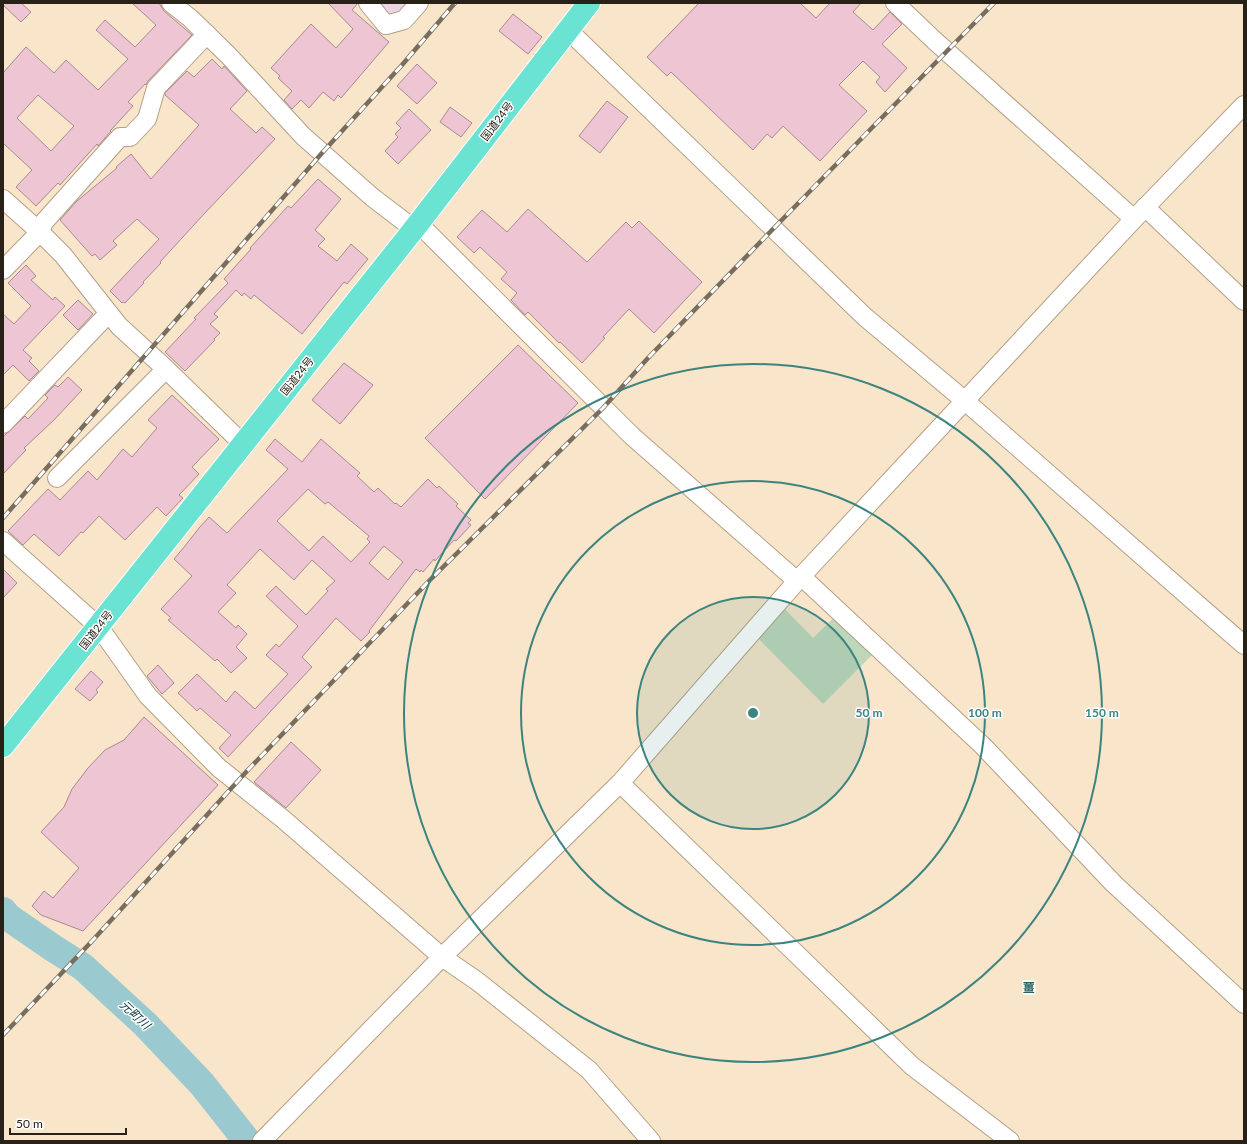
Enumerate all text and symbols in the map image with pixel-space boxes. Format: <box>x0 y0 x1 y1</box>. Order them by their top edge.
street label: 国道24号 <box>478 99 516 143</box>
street label: 国道24号 <box>277 354 316 398</box>
street label: 国道24号 <box>76 608 115 652</box>
text: 50 m <box>856 705 882 720</box>
text: 100 m <box>968 705 1002 720</box>
text: 150 m <box>1085 705 1119 720</box>
centre of rings <box>746 706 760 720</box>
district label: 薑 <box>1023 980 1035 995</box>
water label: 元町川 <box>117 997 155 1034</box>
scale bar <box>10 1110 126 1136</box>
text: 50 m <box>16 1116 43 1131</box>

